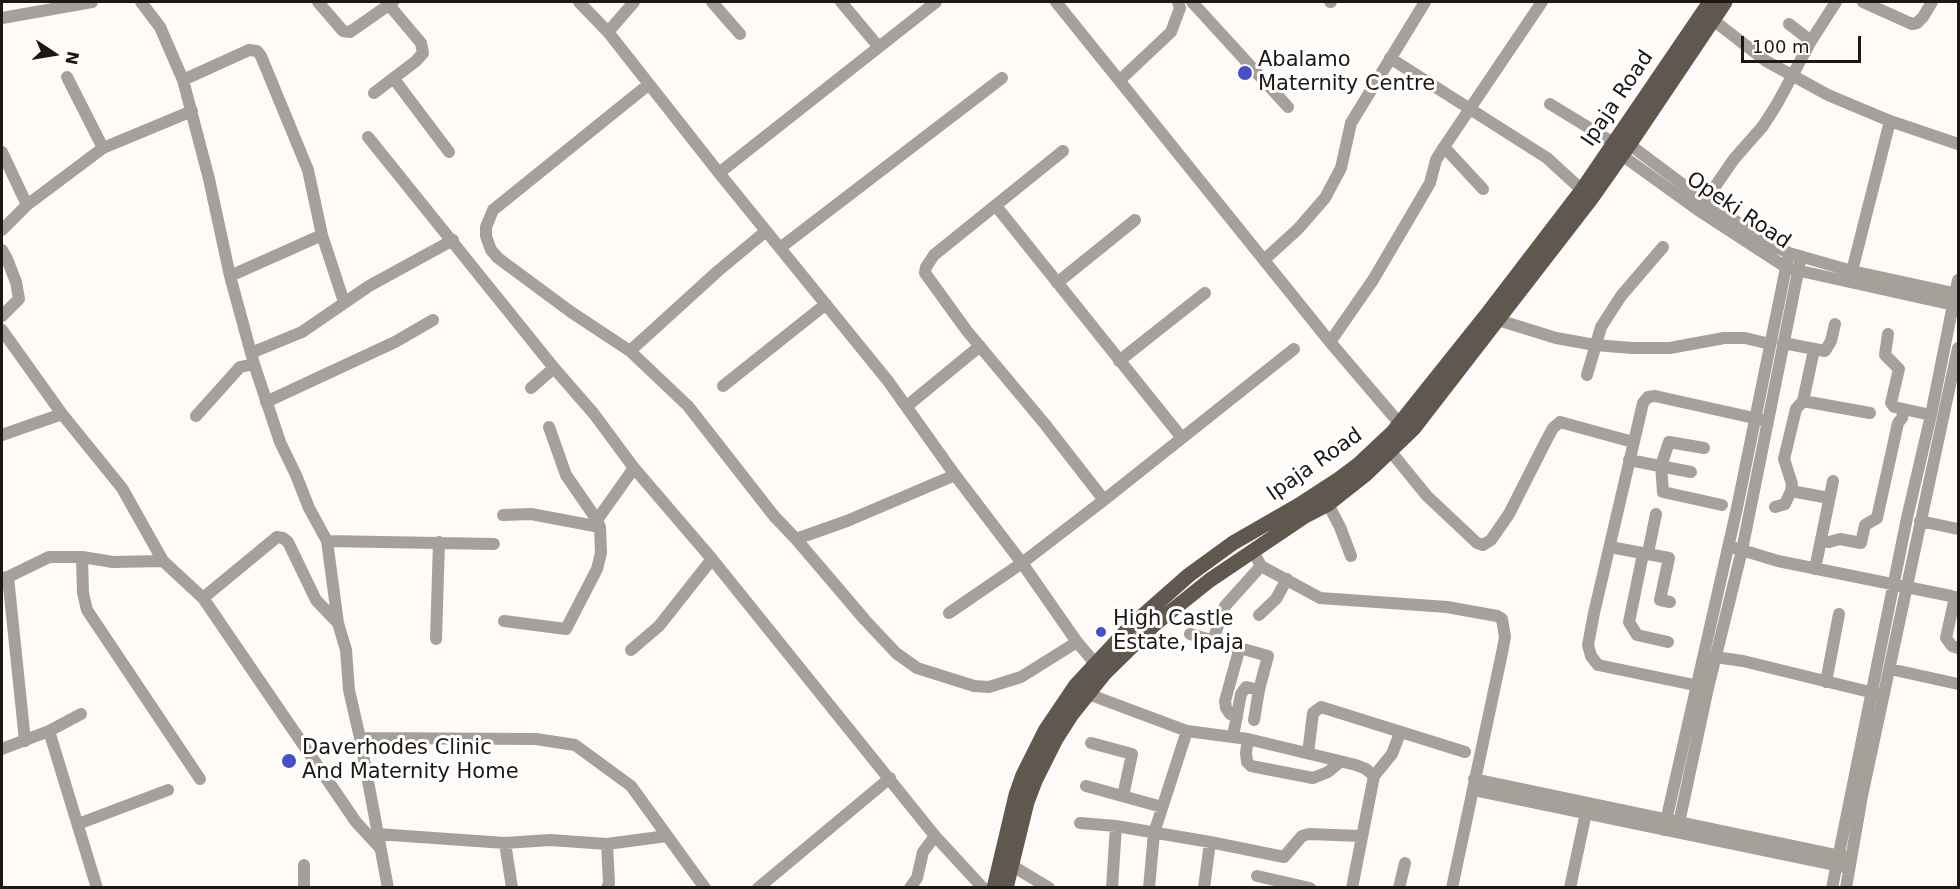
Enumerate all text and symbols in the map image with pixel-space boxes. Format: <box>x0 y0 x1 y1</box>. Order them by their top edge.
north arrow <box>24 24 84 84</box>
scale bar <box>1744 24 1864 62</box>
text: 100 m <box>1752 36 1810 57</box>
street label: Ipaja Road <box>1577 46 1659 152</box>
place label: Abalamo Maternity Centre <box>1258 48 1435 98</box>
text: N <box>61 49 83 66</box>
marker: Abalamo Maternity Centre <box>1236 64 1254 82</box>
street label: Opeki Road <box>1681 167 1795 255</box>
street label: Ipaja Road <box>1263 423 1367 507</box>
place label: High Castle Estate, Ipaja <box>1113 607 1244 657</box>
marker: High Castle Estate, Ipaja <box>1094 625 1108 639</box>
place label: Daverhodes Clinic And Maternity Home <box>302 736 519 786</box>
marker: Daverhodes Clinic And Maternity Home <box>280 752 298 770</box>

